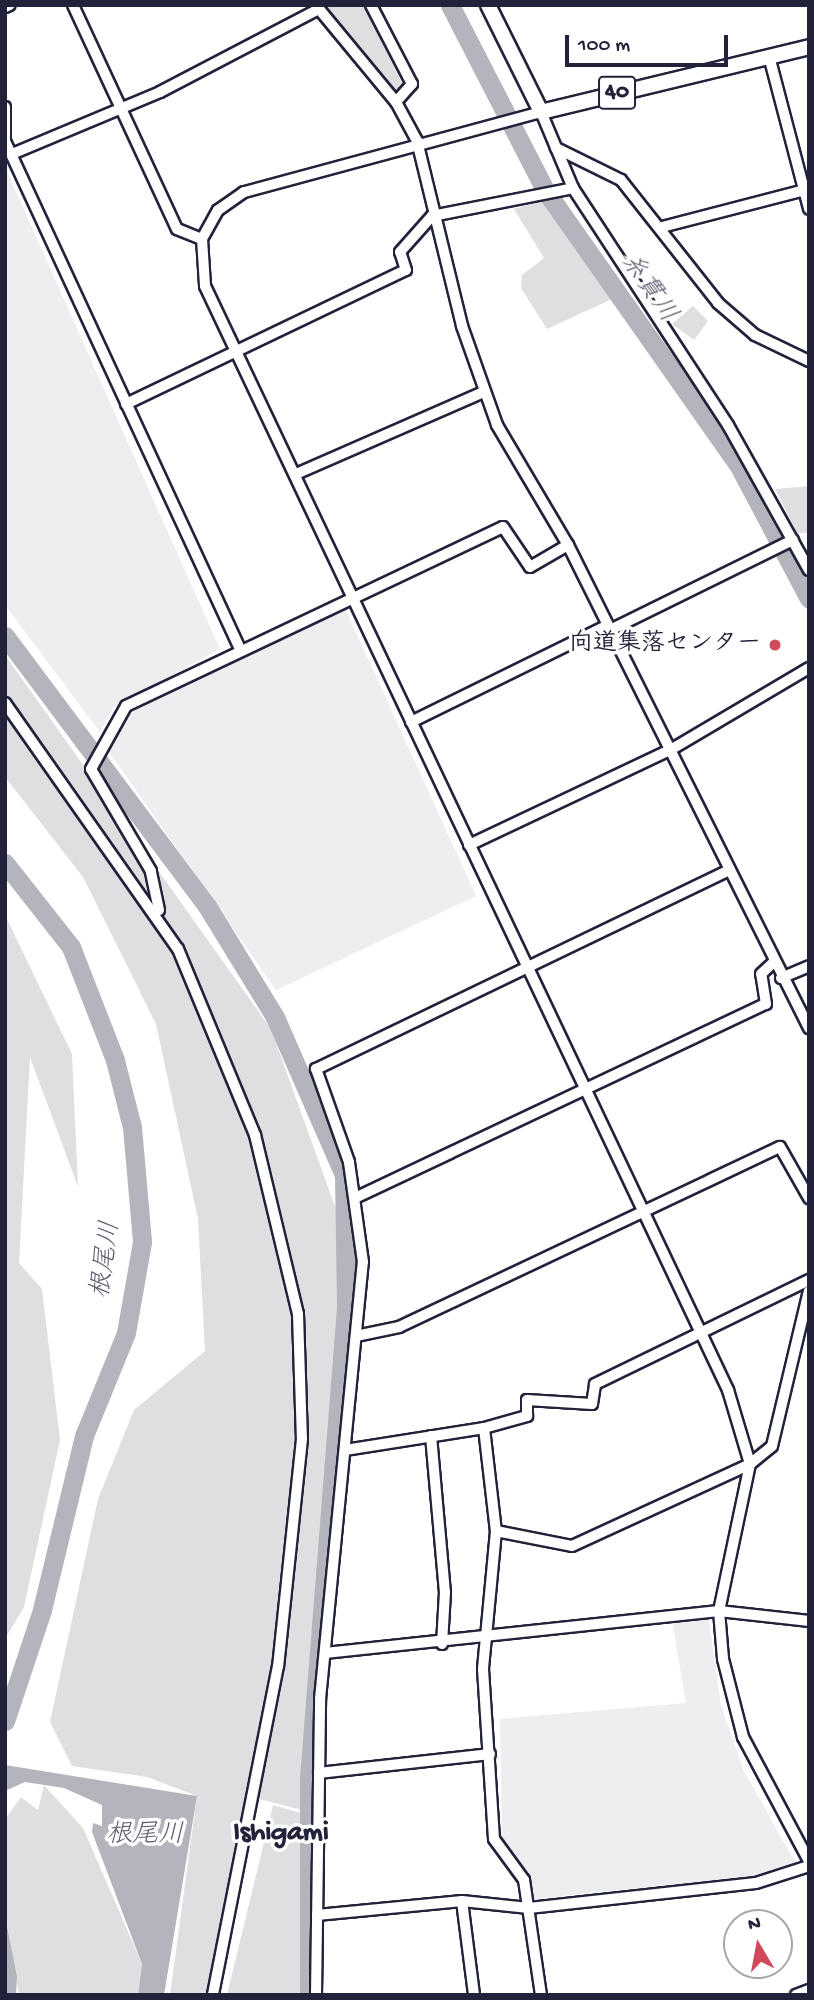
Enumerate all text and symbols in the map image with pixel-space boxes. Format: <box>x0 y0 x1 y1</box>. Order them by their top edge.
scale bar <box>569 21 732 65</box>
text: 100 m <box>578 34 630 59</box>
road number: 40 <box>598 74 636 113</box>
water label: 糸貫川 <box>612 248 682 330</box>
place label: 向道集落センター <box>569 631 761 659</box>
marker: 向道集落センター <box>767 637 783 653</box>
water label: 根尾川 <box>87 1219 129 1301</box>
district label: Ishigami <box>233 1817 329 1851</box>
water label: 根尾川 <box>106 1821 184 1853</box>
north arrow <box>723 1909 793 1979</box>
text: N <box>747 1912 763 1937</box>

